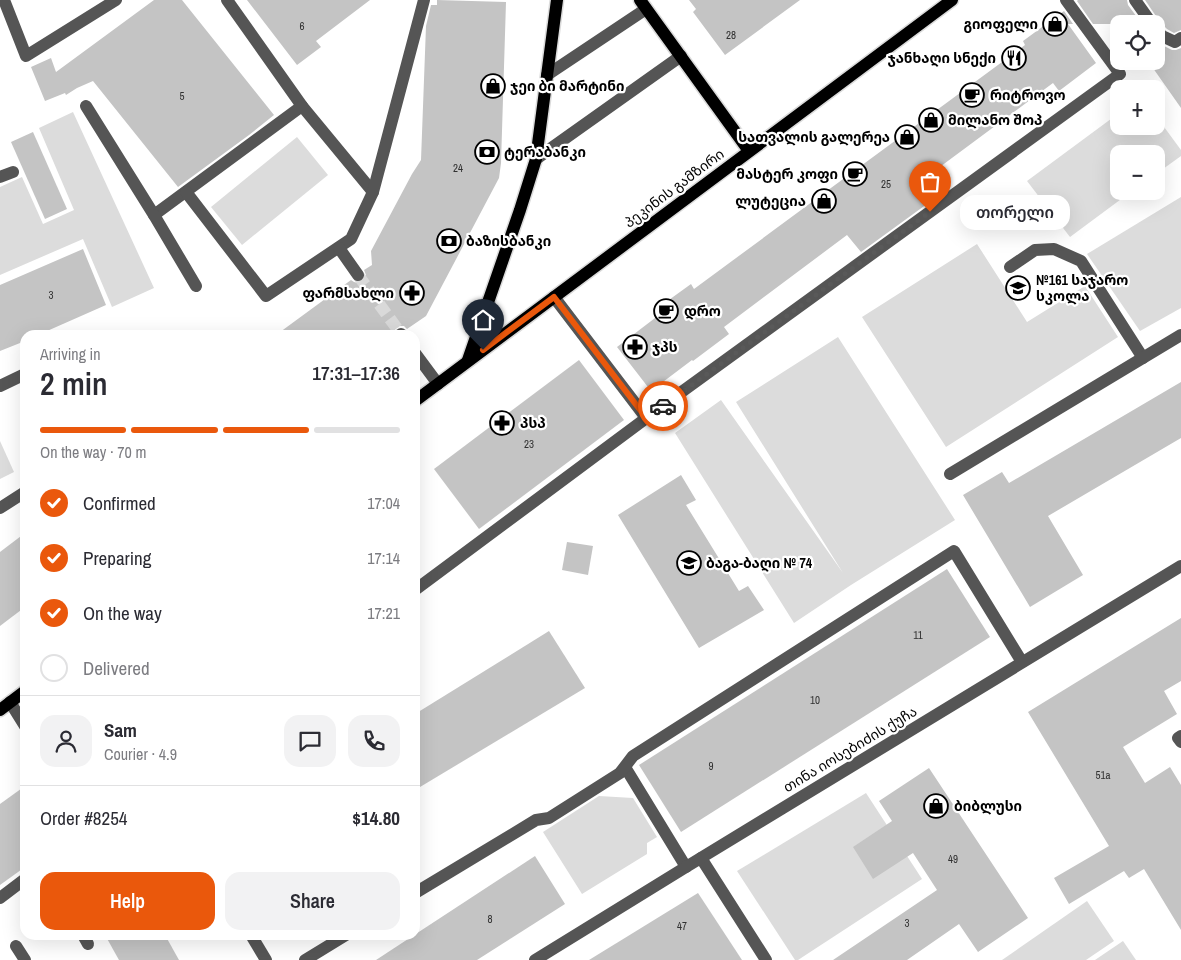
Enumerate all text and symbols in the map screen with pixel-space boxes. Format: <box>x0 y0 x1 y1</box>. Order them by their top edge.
shop icon: გიოფელი <box>1042 11 1068 37</box>
place label: გიოფელი <box>964 15 1038 33</box>
map controls <box>1110 15 1165 200</box>
button: locate <box>1110 15 1165 70</box>
house number: 6 <box>299 19 305 33</box>
house number: 28 <box>726 28 736 42</box>
restaurant icon: ჯანხაღი სნექი <box>1001 45 1027 71</box>
place label: ჯანხაღი სნექი <box>887 49 996 67</box>
shop icon: ჯეი ბი მარტინი <box>480 73 506 99</box>
place label: ჯეი ბი მარტინი <box>510 77 625 95</box>
button: + <box>1110 80 1165 135</box>
cafe icon: რიტროვო <box>959 82 985 108</box>
place label: რიტროვო <box>990 86 1066 104</box>
house number: 5 <box>179 89 185 103</box>
shop icon: მილანო შოპ <box>918 107 944 133</box>
place label: მილანო შოპ <box>948 111 1042 129</box>
shop icon: სათვალის გალერეა <box>894 124 920 150</box>
place label: სათვალის გალერეა <box>738 128 890 146</box>
bank icon: ტერაბანკი <box>474 139 500 165</box>
place label: ტერაბანკი <box>504 143 586 161</box>
street label: პეკინის გამზირი <box>621 145 727 231</box>
button: − <box>1110 145 1165 200</box>
house number: 24 <box>453 161 463 175</box>
cafe icon: მასტერ კოფი <box>842 161 868 187</box>
pin <box>909 161 951 212</box>
place label: მასტერ კოფი <box>736 165 838 183</box>
icon: bag <box>916 168 944 196</box>
house number: 25 <box>881 177 891 191</box>
shop icon: ლუტეცია <box>811 188 837 214</box>
place label: ლუტეცია <box>735 192 806 210</box>
callout: თორელი <box>960 194 1070 230</box>
text: თორელი <box>976 201 1054 223</box>
bank icon: ბაზისბანკი <box>436 228 462 254</box>
place label: ბაზისბანკი <box>466 232 551 250</box>
place label: №161 საჯარო სკოლა <box>1036 271 1128 305</box>
school or university icon: №161 საჯარო სკოლა <box>1005 275 1031 301</box>
pharmacy icon: ფარმსახლი <box>399 280 425 306</box>
place label: ფარმსახლი <box>303 284 394 302</box>
house number: 3 <box>48 288 54 302</box>
cafe icon: დრო <box>653 298 679 324</box>
pin <box>462 299 504 350</box>
place label: დრო <box>684 302 721 320</box>
icon: home <box>469 306 497 334</box>
pharmacy icon: ჯპს <box>622 334 648 360</box>
place label: ჯპს <box>652 338 678 356</box>
text: Arriving in <box>40 343 101 365</box>
text: 17:31–17:36 <box>312 360 400 386</box>
text: 2 min <box>40 362 108 405</box>
courier <box>638 381 688 431</box>
icon: car <box>649 392 677 420</box>
pharmacy icon: პსპ <box>489 410 515 436</box>
place label: პსპ <box>520 414 546 432</box>
house number: 23 <box>524 437 534 451</box>
text: On the way · 70 m <box>40 441 146 463</box>
icon: check <box>40 489 68 517</box>
text: Confirmed <box>83 490 156 516</box>
text: 17:04 <box>367 492 400 514</box>
icon: check <box>40 544 68 572</box>
text: Preparing <box>83 545 151 571</box>
text: 17:14 <box>367 547 400 569</box>
school or university icon: ბაგა-ბაღი № 74 <box>676 550 702 576</box>
place label: ბაგა-ბაღი № 74 <box>706 554 813 572</box>
icon: check <box>40 599 68 627</box>
text: On the way <box>83 600 162 626</box>
text: 17:21 <box>367 602 400 624</box>
house number: 11 <box>913 628 923 642</box>
text: Delivered <box>83 655 150 681</box>
house number: 10 <box>810 693 820 707</box>
street label: თინა იოსებიძის ქუჩა <box>780 702 920 796</box>
button: person <box>40 715 92 767</box>
button: chat <box>284 715 336 767</box>
button: phone <box>348 715 400 767</box>
text: Sam <box>104 717 137 743</box>
text: Courier · 4.9 <box>104 743 177 765</box>
house number: 9 <box>708 759 714 773</box>
house number: 51a <box>1095 768 1111 782</box>
shop icon: ბიბლუსი <box>923 793 949 819</box>
place label: ბიბლუსი <box>954 797 1022 815</box>
text: Order #8254 <box>40 805 127 831</box>
text: $14.80 <box>352 805 400 831</box>
house number: 49 <box>948 852 958 866</box>
button: Help <box>40 872 215 930</box>
button: Share <box>225 872 400 930</box>
house number: 8 <box>487 912 493 926</box>
house number: 3 <box>904 916 910 930</box>
house number: 47 <box>677 919 687 933</box>

